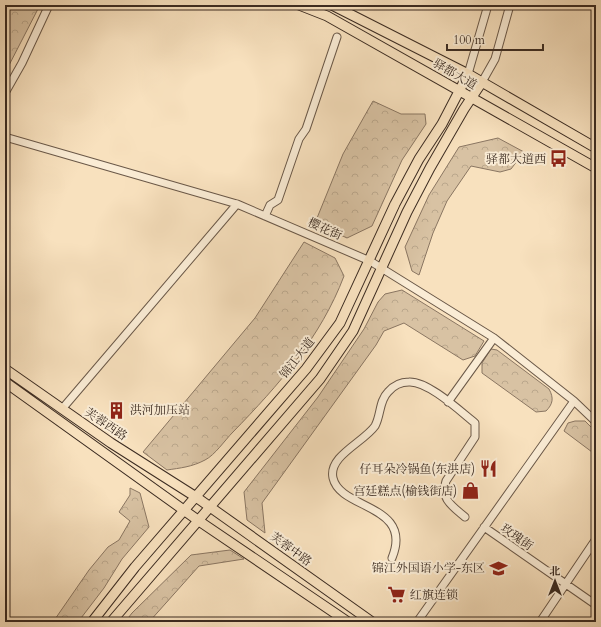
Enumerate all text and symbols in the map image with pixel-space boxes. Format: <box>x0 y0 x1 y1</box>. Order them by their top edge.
scale bar <box>447 26 543 52</box>
text: 100 m <box>453 32 486 48</box>
street label: 驿都大道 <box>430 55 480 93</box>
bus stop icon: 驿都大道西 <box>549 149 569 169</box>
place label: 驿都大道西 <box>486 151 546 167</box>
street label: 樱花街 <box>305 214 346 244</box>
street label: 锦江大道 <box>276 334 318 382</box>
building icon: 洪河加压站 <box>107 400 127 420</box>
place label: 洪河加压站 <box>130 402 190 418</box>
street label: 芙蓉西路 <box>82 404 130 444</box>
restaurant icon: 仔耳朵冷锅鱼(东洪店) <box>478 459 498 479</box>
place label: 仔耳朵冷锅鱼(东洪店) <box>359 461 475 477</box>
shop icon: 宫廷糕点(榆钱街店) <box>460 481 480 501</box>
place label: 宫廷糕点(榆钱街店) <box>353 483 457 499</box>
street label: 玫瑰街 <box>498 520 537 554</box>
street label: 芙蓉中路 <box>267 528 315 570</box>
school or university icon: 锦江外国语小学-东区 <box>488 558 508 578</box>
place label: 锦江外国语小学-东区 <box>372 560 485 576</box>
north arrow <box>535 561 575 601</box>
text: 北 <box>550 564 561 579</box>
supermarket icon: 红旗连锁 <box>387 585 407 605</box>
place label: 红旗连锁 <box>410 587 458 603</box>

